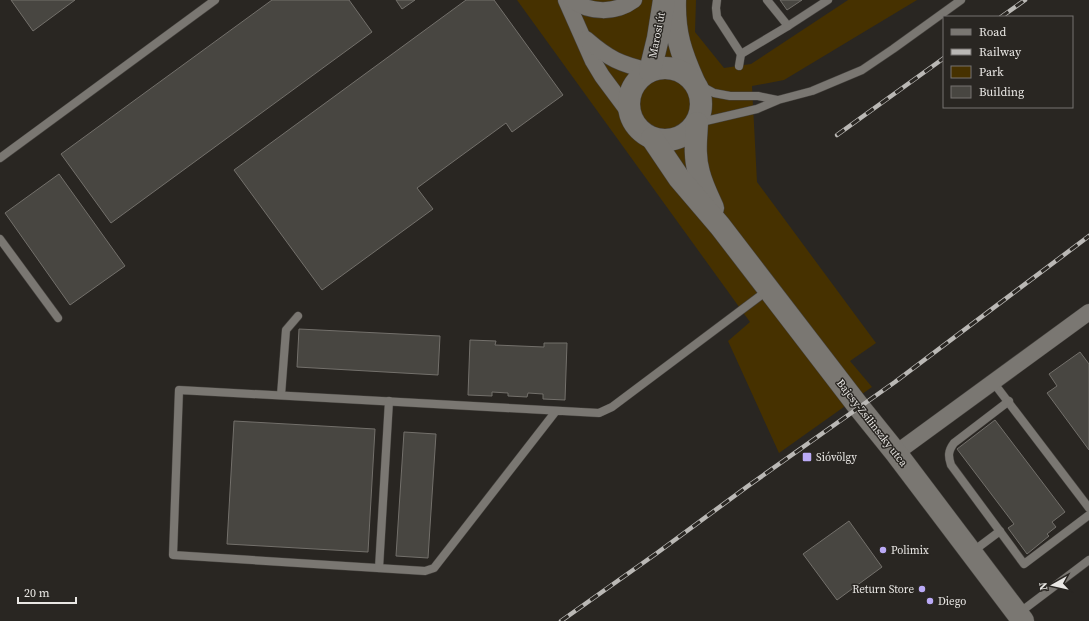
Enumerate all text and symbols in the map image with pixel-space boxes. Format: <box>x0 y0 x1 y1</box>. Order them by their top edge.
street label: Marosi út <box>645 10 669 59</box>
legend <box>943 16 1073 108</box>
text: Road <box>979 24 1006 40</box>
text: Railway <box>979 44 1022 60</box>
text: Park <box>979 64 1004 80</box>
text: Building <box>979 84 1024 100</box>
street label: Bajcsy-Zsilinszky utca <box>833 376 911 470</box>
place label: Sióvölgy <box>816 450 857 465</box>
marker: Sióvölgy <box>801 451 813 463</box>
place label: Polimix <box>891 543 929 558</box>
marker: Polimix <box>878 545 888 555</box>
north arrow <box>1033 565 1073 605</box>
scale bar <box>18 579 76 605</box>
text: N <box>1036 581 1052 591</box>
place label: Return Store <box>852 582 914 597</box>
marker: Return Store <box>917 584 927 594</box>
text: 20 m <box>24 585 50 601</box>
place label: Diego <box>938 594 966 609</box>
marker: Diego <box>925 596 935 606</box>

